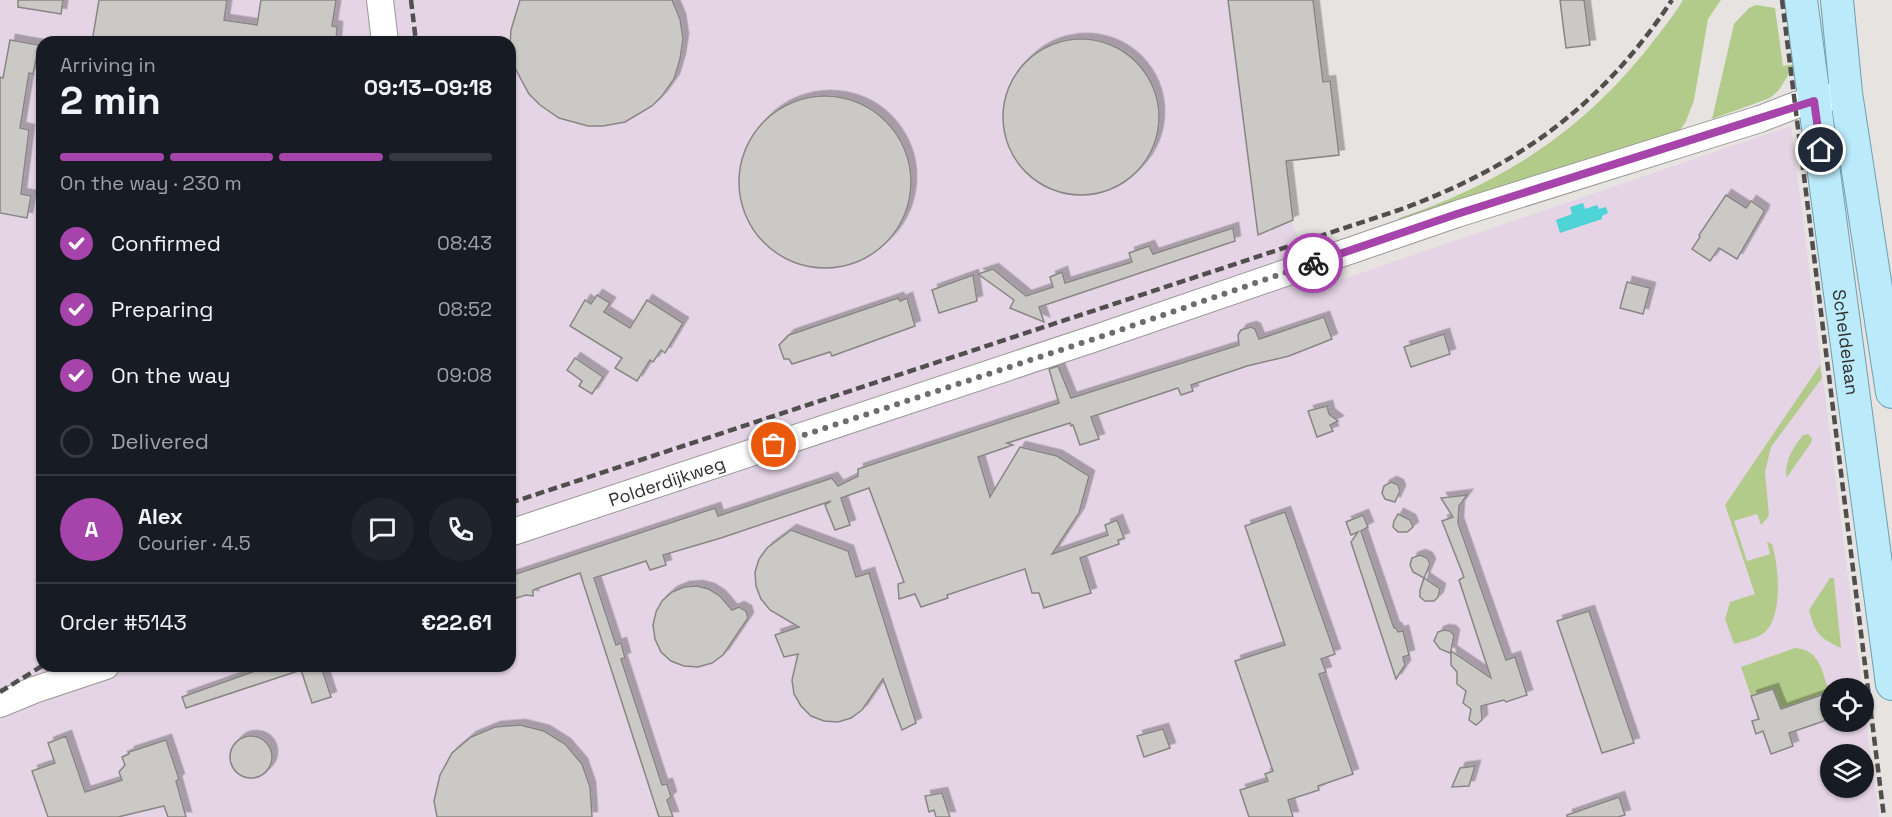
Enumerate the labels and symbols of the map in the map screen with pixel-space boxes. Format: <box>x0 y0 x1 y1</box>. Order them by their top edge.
pin <box>1795 124 1846 175</box>
courier <box>1283 233 1343 293</box>
street label: Scheldelaan <box>1828 288 1865 396</box>
pin <box>748 419 799 470</box>
street label: Polderdijkweg <box>605 451 728 511</box>

